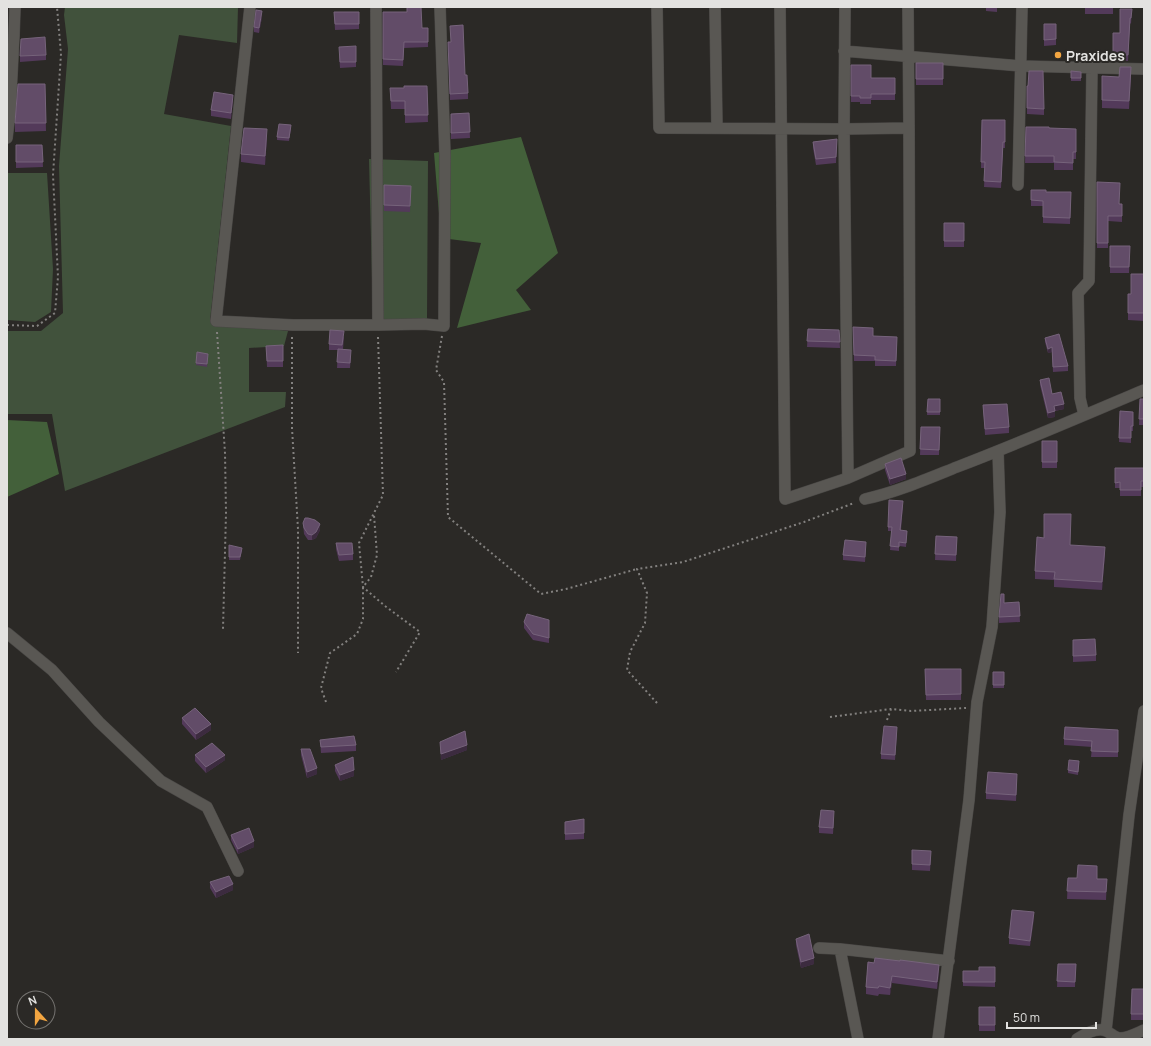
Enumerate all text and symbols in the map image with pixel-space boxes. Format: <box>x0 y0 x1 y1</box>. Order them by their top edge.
place label: Praxides <box>1066 46 1125 65</box>
marker: Praxides <box>1053 50 1063 60</box>
north arrow <box>16 990 56 1030</box>
text: N <box>26 992 39 1009</box>
scale bar <box>1007 1004 1096 1030</box>
text: 50 m <box>1013 1009 1040 1026</box>

